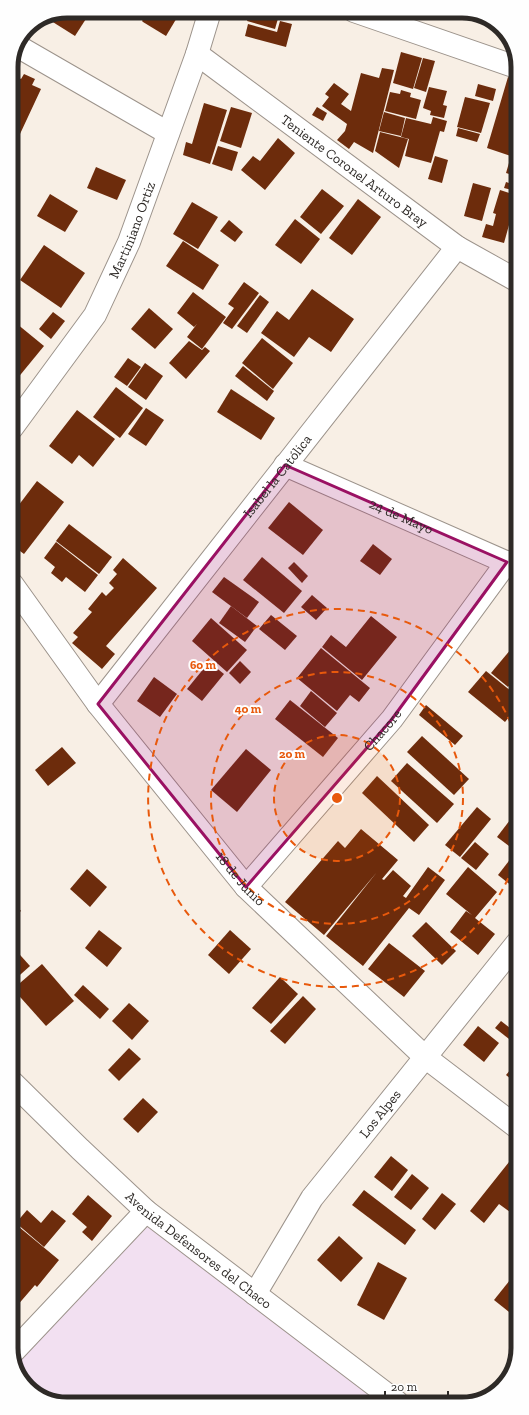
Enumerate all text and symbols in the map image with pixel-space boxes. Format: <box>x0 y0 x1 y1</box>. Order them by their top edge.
street label: Teniente Coronel Arturo Bray <box>277 111 432 232</box>
street label: Martiniano Ortiz <box>105 179 159 281</box>
street label: Isabel la Católica <box>240 431 316 521</box>
street label: 24 de Mayo <box>366 495 436 538</box>
text: 60 m <box>190 658 217 672</box>
text: 40 m <box>235 702 262 716</box>
street label: Chacore <box>360 706 406 755</box>
text: 20 m <box>279 747 306 761</box>
centre of rings <box>330 791 344 805</box>
street label: 18 de Junio <box>212 848 268 910</box>
street label: Los Alpes <box>356 1086 405 1141</box>
street label: Avenida Defensores del Chaco <box>122 1188 275 1312</box>
scale bar <box>385 1373 448 1399</box>
text: 20 m <box>391 1380 418 1394</box>

